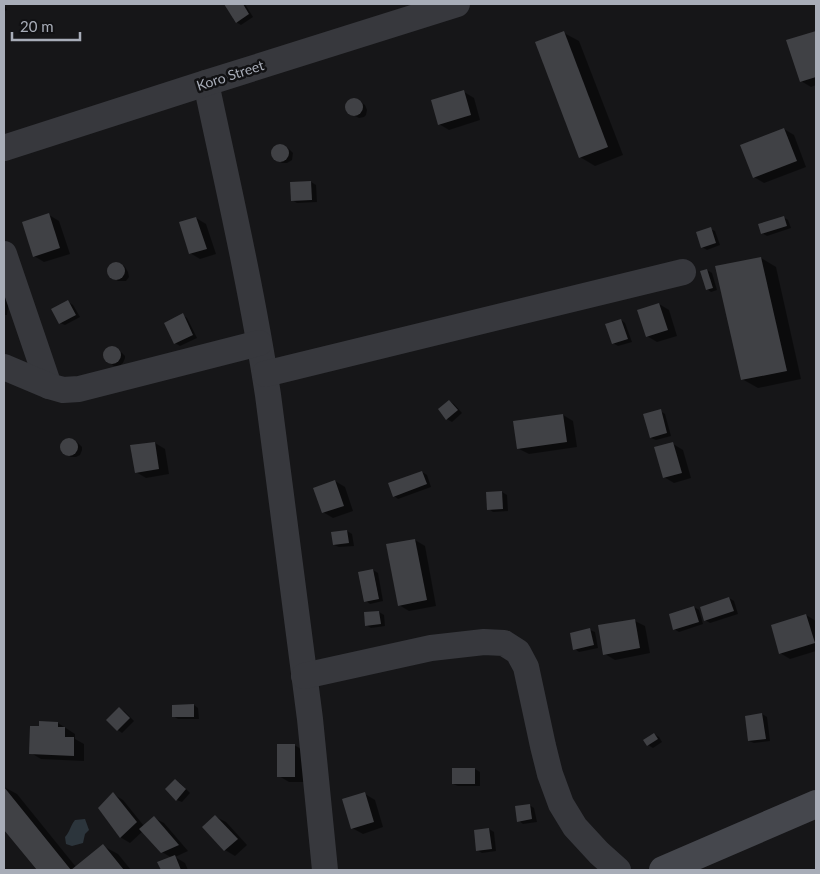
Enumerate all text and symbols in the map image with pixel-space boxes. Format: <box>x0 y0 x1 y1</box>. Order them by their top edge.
scale bar <box>12 10 80 42</box>
text: 20 m <box>20 17 54 35</box>
street label: Koro Street <box>194 56 266 94</box>

